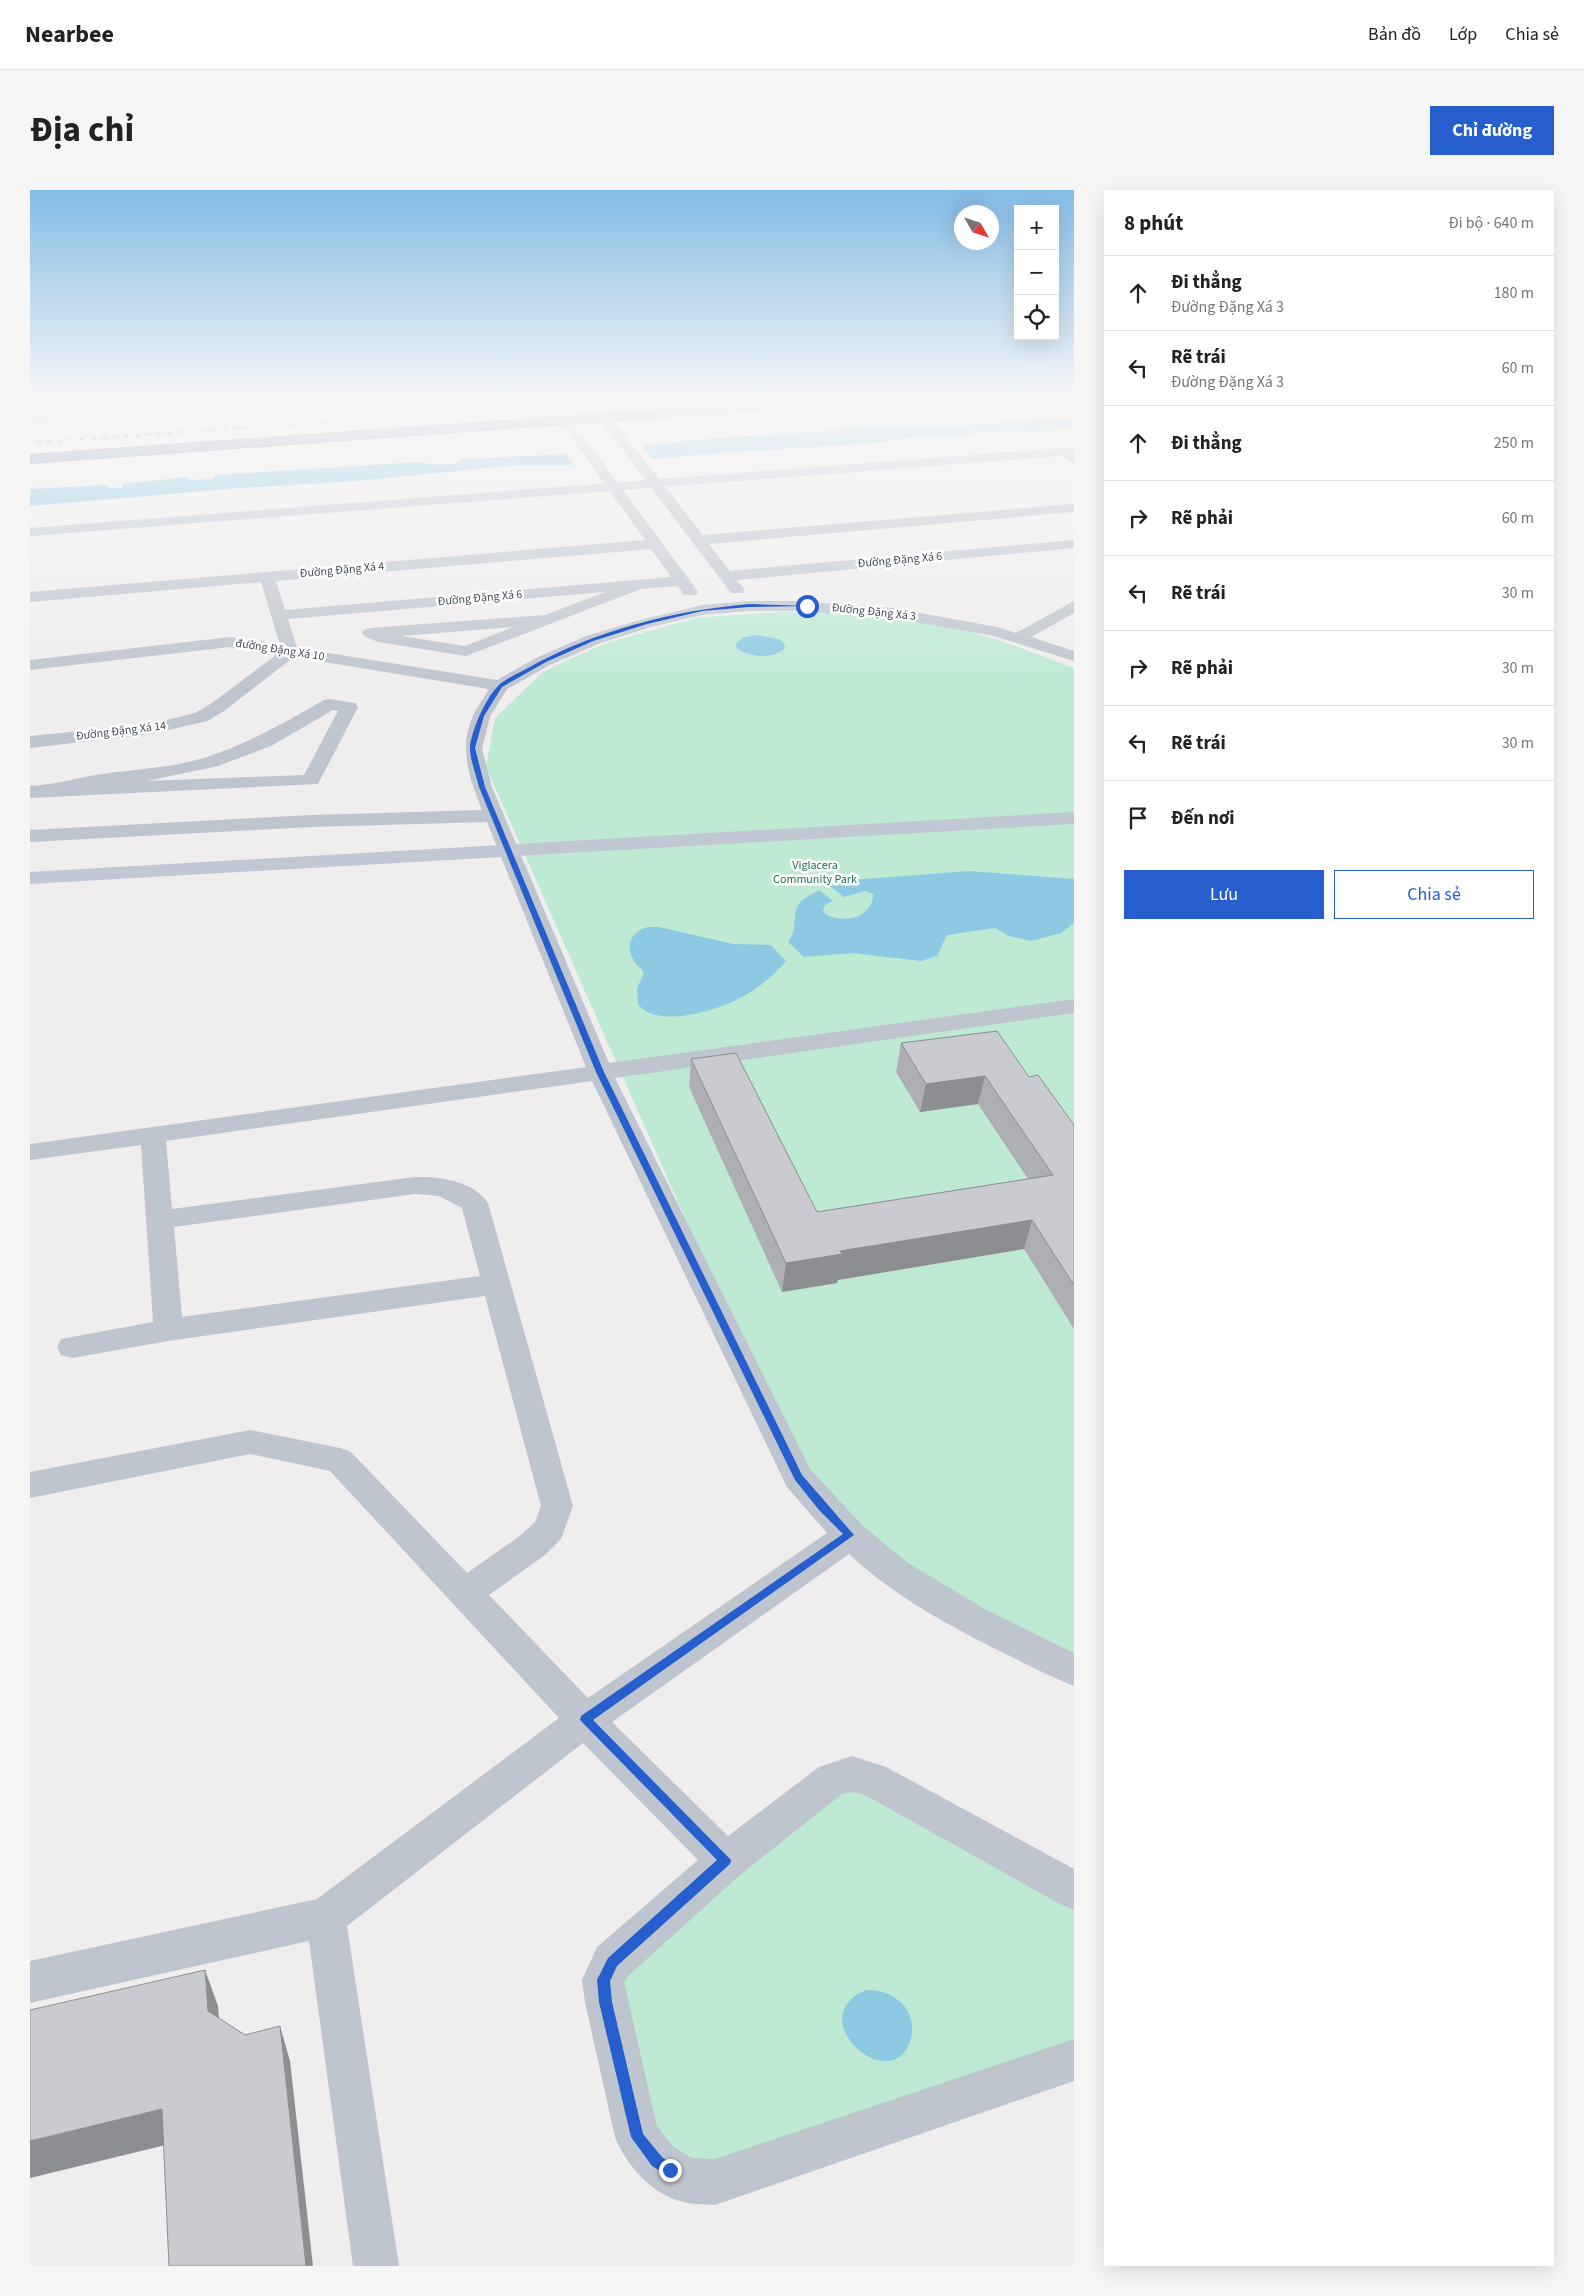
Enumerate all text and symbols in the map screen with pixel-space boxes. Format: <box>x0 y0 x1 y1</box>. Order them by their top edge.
text: Nearbee <box>25 17 114 52</box>
text: Bản đồ <box>1368 22 1421 47</box>
text: Lớp <box>1449 22 1477 47</box>
text: Chia sẻ <box>1505 22 1559 47</box>
text: Địa chỉ <box>30 105 134 155</box>
button: Chỉ đường <box>1430 106 1554 155</box>
north arrow <box>954 205 999 250</box>
map controls <box>1014 205 1059 340</box>
button: + <box>1014 205 1059 250</box>
text: 8 phút <box>1124 208 1183 238</box>
text: Đi bộ · 640 m <box>1448 212 1534 234</box>
button: − <box>1014 250 1059 295</box>
text: Đi thẳng <box>1171 269 1242 296</box>
icon: ahead <box>1124 279 1152 307</box>
text: 180 m <box>1494 282 1534 304</box>
button: locate <box>1014 295 1059 340</box>
text: Đường Đặng Xá 3 <box>1171 296 1284 318</box>
text: Rẽ trái <box>1171 344 1226 371</box>
icon: left <box>1124 354 1152 382</box>
text: 60 m <box>1502 357 1534 379</box>
text: Đường Đặng Xá 3 <box>1171 371 1284 393</box>
icon: ahead <box>1124 429 1152 457</box>
text: Đi thẳng <box>1171 430 1242 457</box>
text: 250 m <box>1494 432 1534 454</box>
icon: right <box>1124 504 1152 532</box>
text: Rẽ phải <box>1171 505 1233 532</box>
text: 60 m <box>1502 507 1534 529</box>
street label: Đường Đặng Xá 6 <box>857 548 943 572</box>
street label: Đường Đặng Xá 4 <box>299 558 385 582</box>
icon: left <box>1124 579 1152 607</box>
text: Rẽ trái <box>1171 580 1226 607</box>
text: 30 m <box>1502 582 1534 604</box>
street label: Đường Đặng Xá 6 <box>437 586 523 610</box>
route start <box>796 595 819 618</box>
street label: Đường Đặng Xá 3 <box>831 599 917 625</box>
street label: đường Đặng Xá 10 <box>234 635 326 665</box>
icon: right <box>1124 654 1152 682</box>
text: Rẽ phải <box>1171 655 1233 682</box>
text: 30 m <box>1502 657 1534 679</box>
street label: Đường Đặng Xá 14 <box>75 717 167 745</box>
icon: left <box>1124 729 1152 757</box>
text: Rẽ trái <box>1171 730 1226 757</box>
text: 30 m <box>1502 732 1534 754</box>
icon: arrive <box>1124 804 1152 832</box>
text: Đến nơi <box>1171 805 1235 832</box>
park label: Viglacera Community Park <box>773 857 857 888</box>
button: Lưu <box>1124 870 1324 919</box>
button: Chia sẻ <box>1334 870 1534 919</box>
route end <box>659 2159 682 2182</box>

